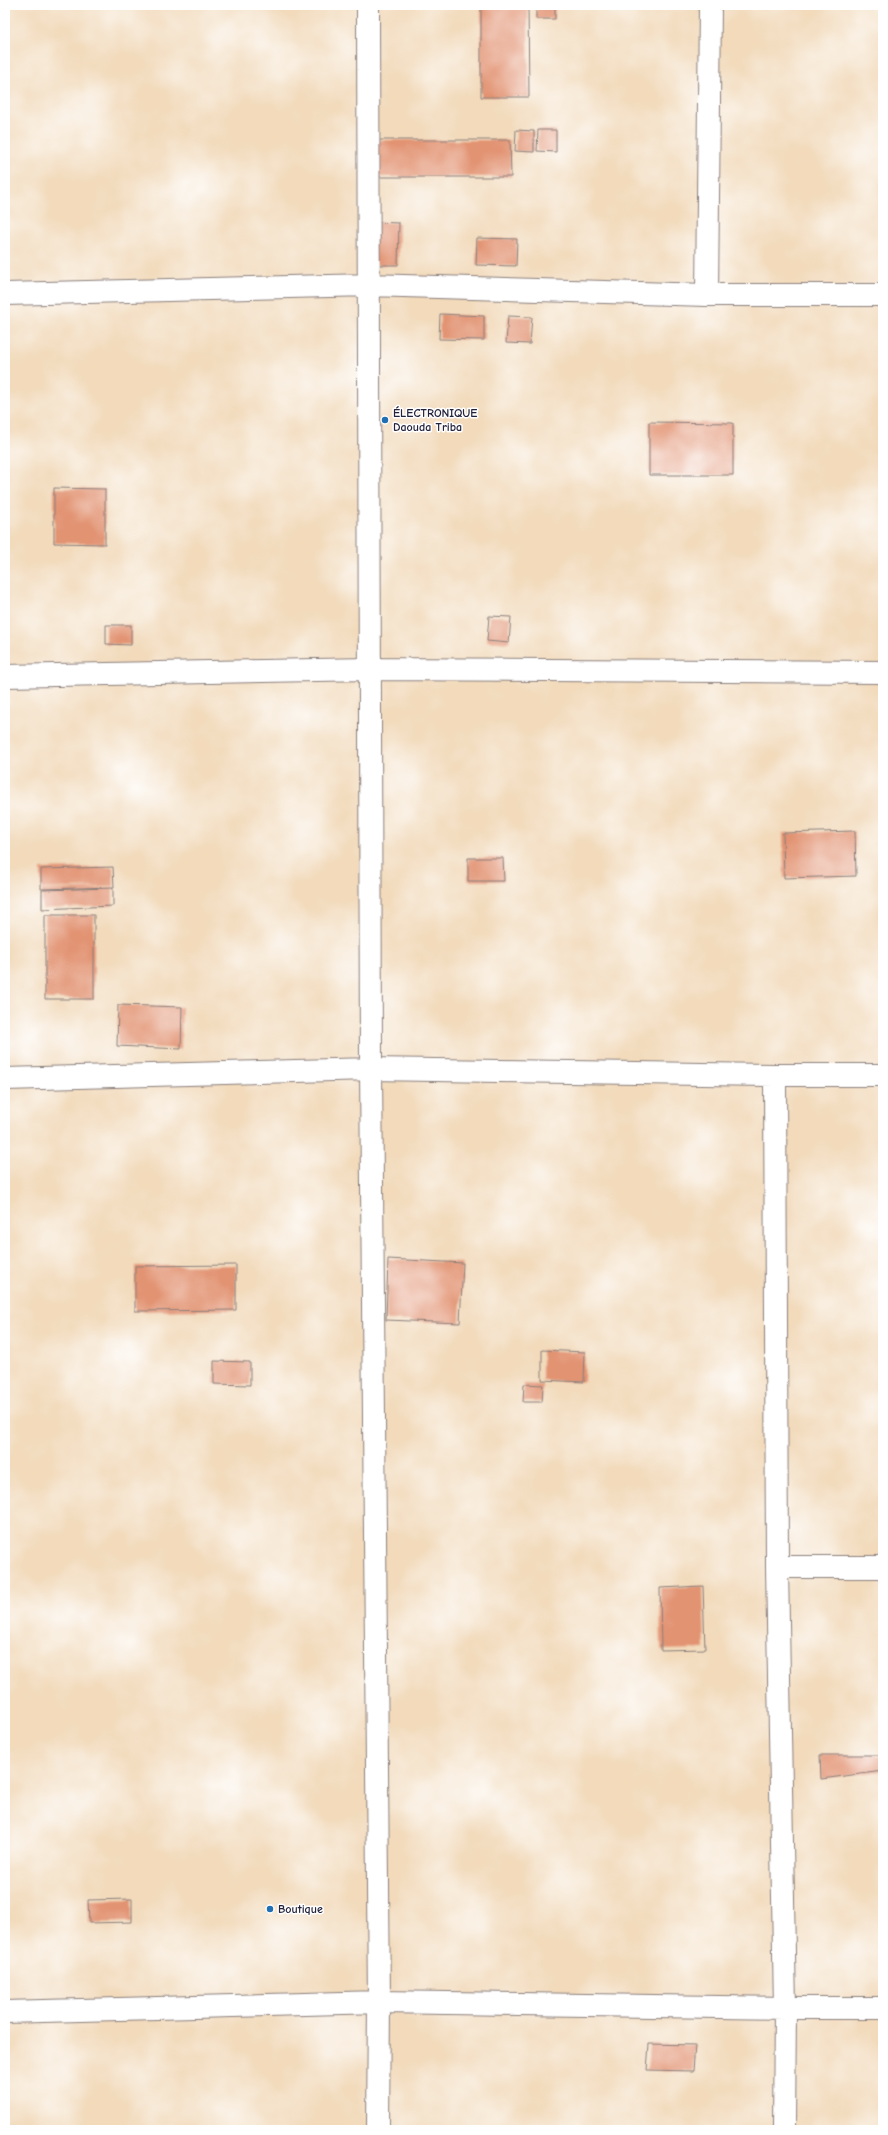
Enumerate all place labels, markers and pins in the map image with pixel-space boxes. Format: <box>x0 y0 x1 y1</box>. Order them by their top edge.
place label: ÉLECTRONIQUE Daouda Triba <box>393 406 477 434</box>
marker: ÉLECTRONIQUE Daouda Triba <box>380 415 390 425</box>
place label: Boutique <box>278 1902 323 1916</box>
marker: Boutique <box>265 1904 275 1914</box>

